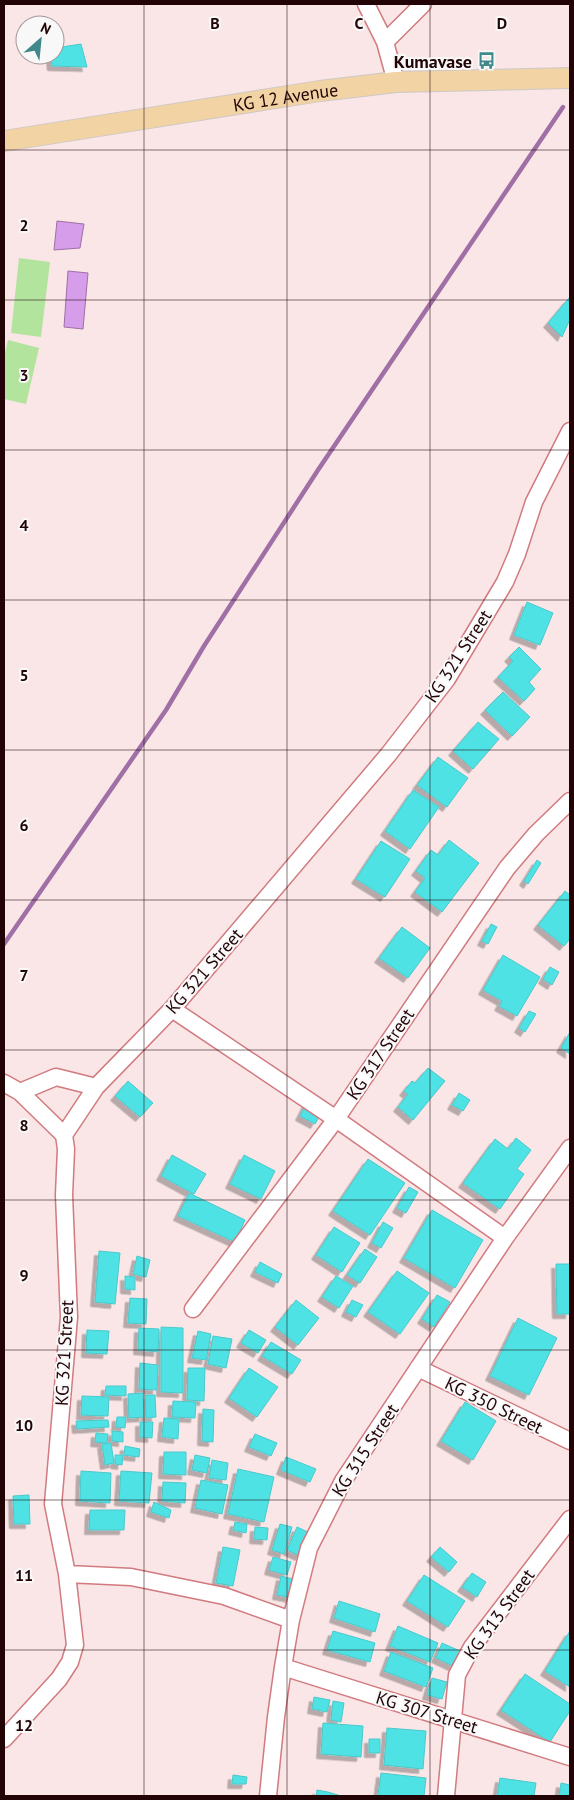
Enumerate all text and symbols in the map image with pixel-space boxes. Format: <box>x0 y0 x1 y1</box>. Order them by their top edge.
text: B <box>210 13 220 33</box>
text: C <box>355 13 364 33</box>
text: D <box>497 13 507 33</box>
north arrow <box>15 15 65 65</box>
text: N <box>38 18 54 39</box>
place label: Kumavase <box>394 50 472 73</box>
bus stop icon: Kumavase <box>476 51 496 71</box>
street label: KG 12 Avenue <box>231 77 339 116</box>
text: 2 <box>19 215 29 235</box>
text: 3 <box>19 365 29 385</box>
text: 4 <box>19 515 29 535</box>
street label: KG 321 Street <box>419 605 497 707</box>
text: 5 <box>19 665 29 685</box>
text: 6 <box>19 815 29 835</box>
street label: KG 321 Street <box>161 923 247 1019</box>
text: 7 <box>19 965 29 985</box>
street label: KG 317 Street <box>341 1004 419 1104</box>
text: 8 <box>19 1115 29 1135</box>
text: 9 <box>19 1265 29 1285</box>
street label: KG 321 Street <box>50 1299 78 1407</box>
street label: KG 350 Street <box>441 1371 547 1439</box>
street label: KG 315 Street <box>326 1399 404 1501</box>
text: 10 <box>15 1415 33 1435</box>
street label: KG 313 Street <box>459 1564 539 1664</box>
text: 11 <box>15 1565 33 1585</box>
street label: KG 307 Street <box>373 1686 481 1738</box>
text: 12 <box>15 1715 33 1735</box>

